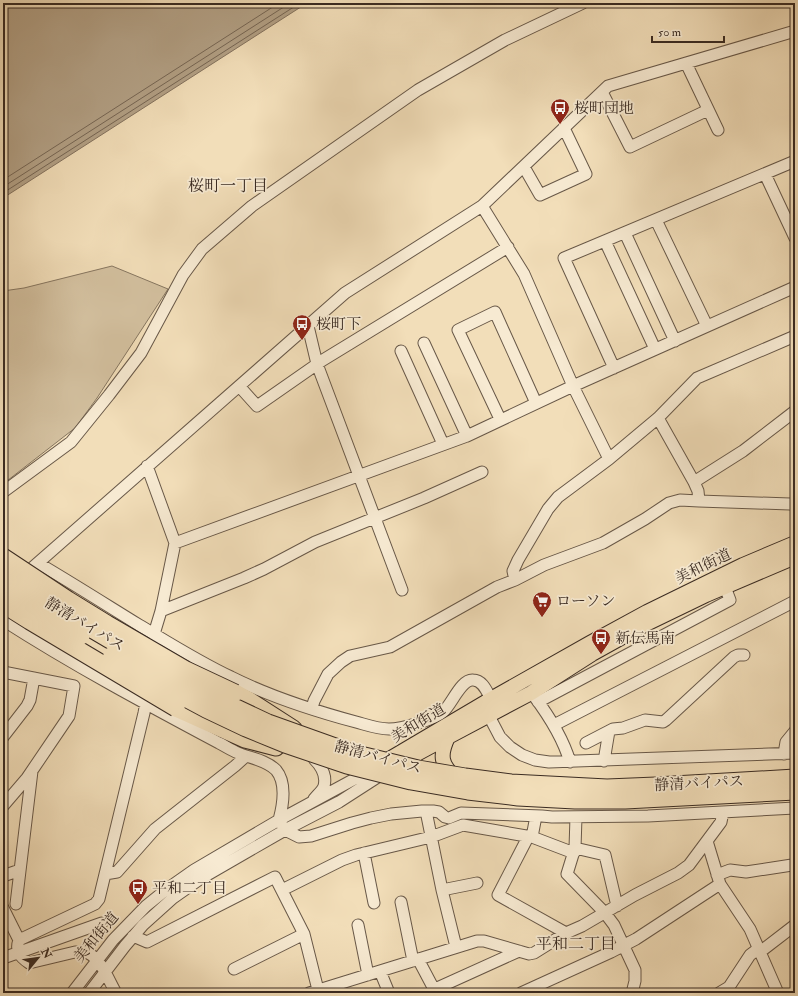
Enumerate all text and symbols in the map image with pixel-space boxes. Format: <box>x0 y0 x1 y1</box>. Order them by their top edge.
scale bar <box>652 18 724 44</box>
text: 50 m <box>658 25 682 40</box>
bus stop icon: 桜町団地 <box>549 97 571 125</box>
place label: 桜町団地 <box>574 99 634 118</box>
district label: 桜町一丁目 <box>188 176 268 196</box>
bus stop icon: 桜町下 <box>291 313 313 341</box>
place label: 桜町下 <box>316 315 361 334</box>
street label: 美和街道 <box>672 545 734 588</box>
supermarket icon: ローソン <box>531 590 553 618</box>
place label: ローソン <box>556 592 615 611</box>
street label: 静清バイパス <box>41 593 128 656</box>
bus stop icon: 新伝馬南 <box>590 627 612 655</box>
place label: 新伝馬南 <box>615 629 675 648</box>
street label: 美和街道 <box>388 700 449 747</box>
street label: 静清バイパス <box>332 737 424 778</box>
street label: 静清バイパス <box>654 772 744 795</box>
bus stop icon: 平和二丁目 <box>127 877 149 905</box>
place label: 平和二丁目 <box>152 879 227 898</box>
street label: 美和街道 <box>70 908 123 966</box>
district label: 平和二丁目 <box>536 934 616 954</box>
north arrow <box>18 938 58 978</box>
text: N <box>38 945 55 962</box>

